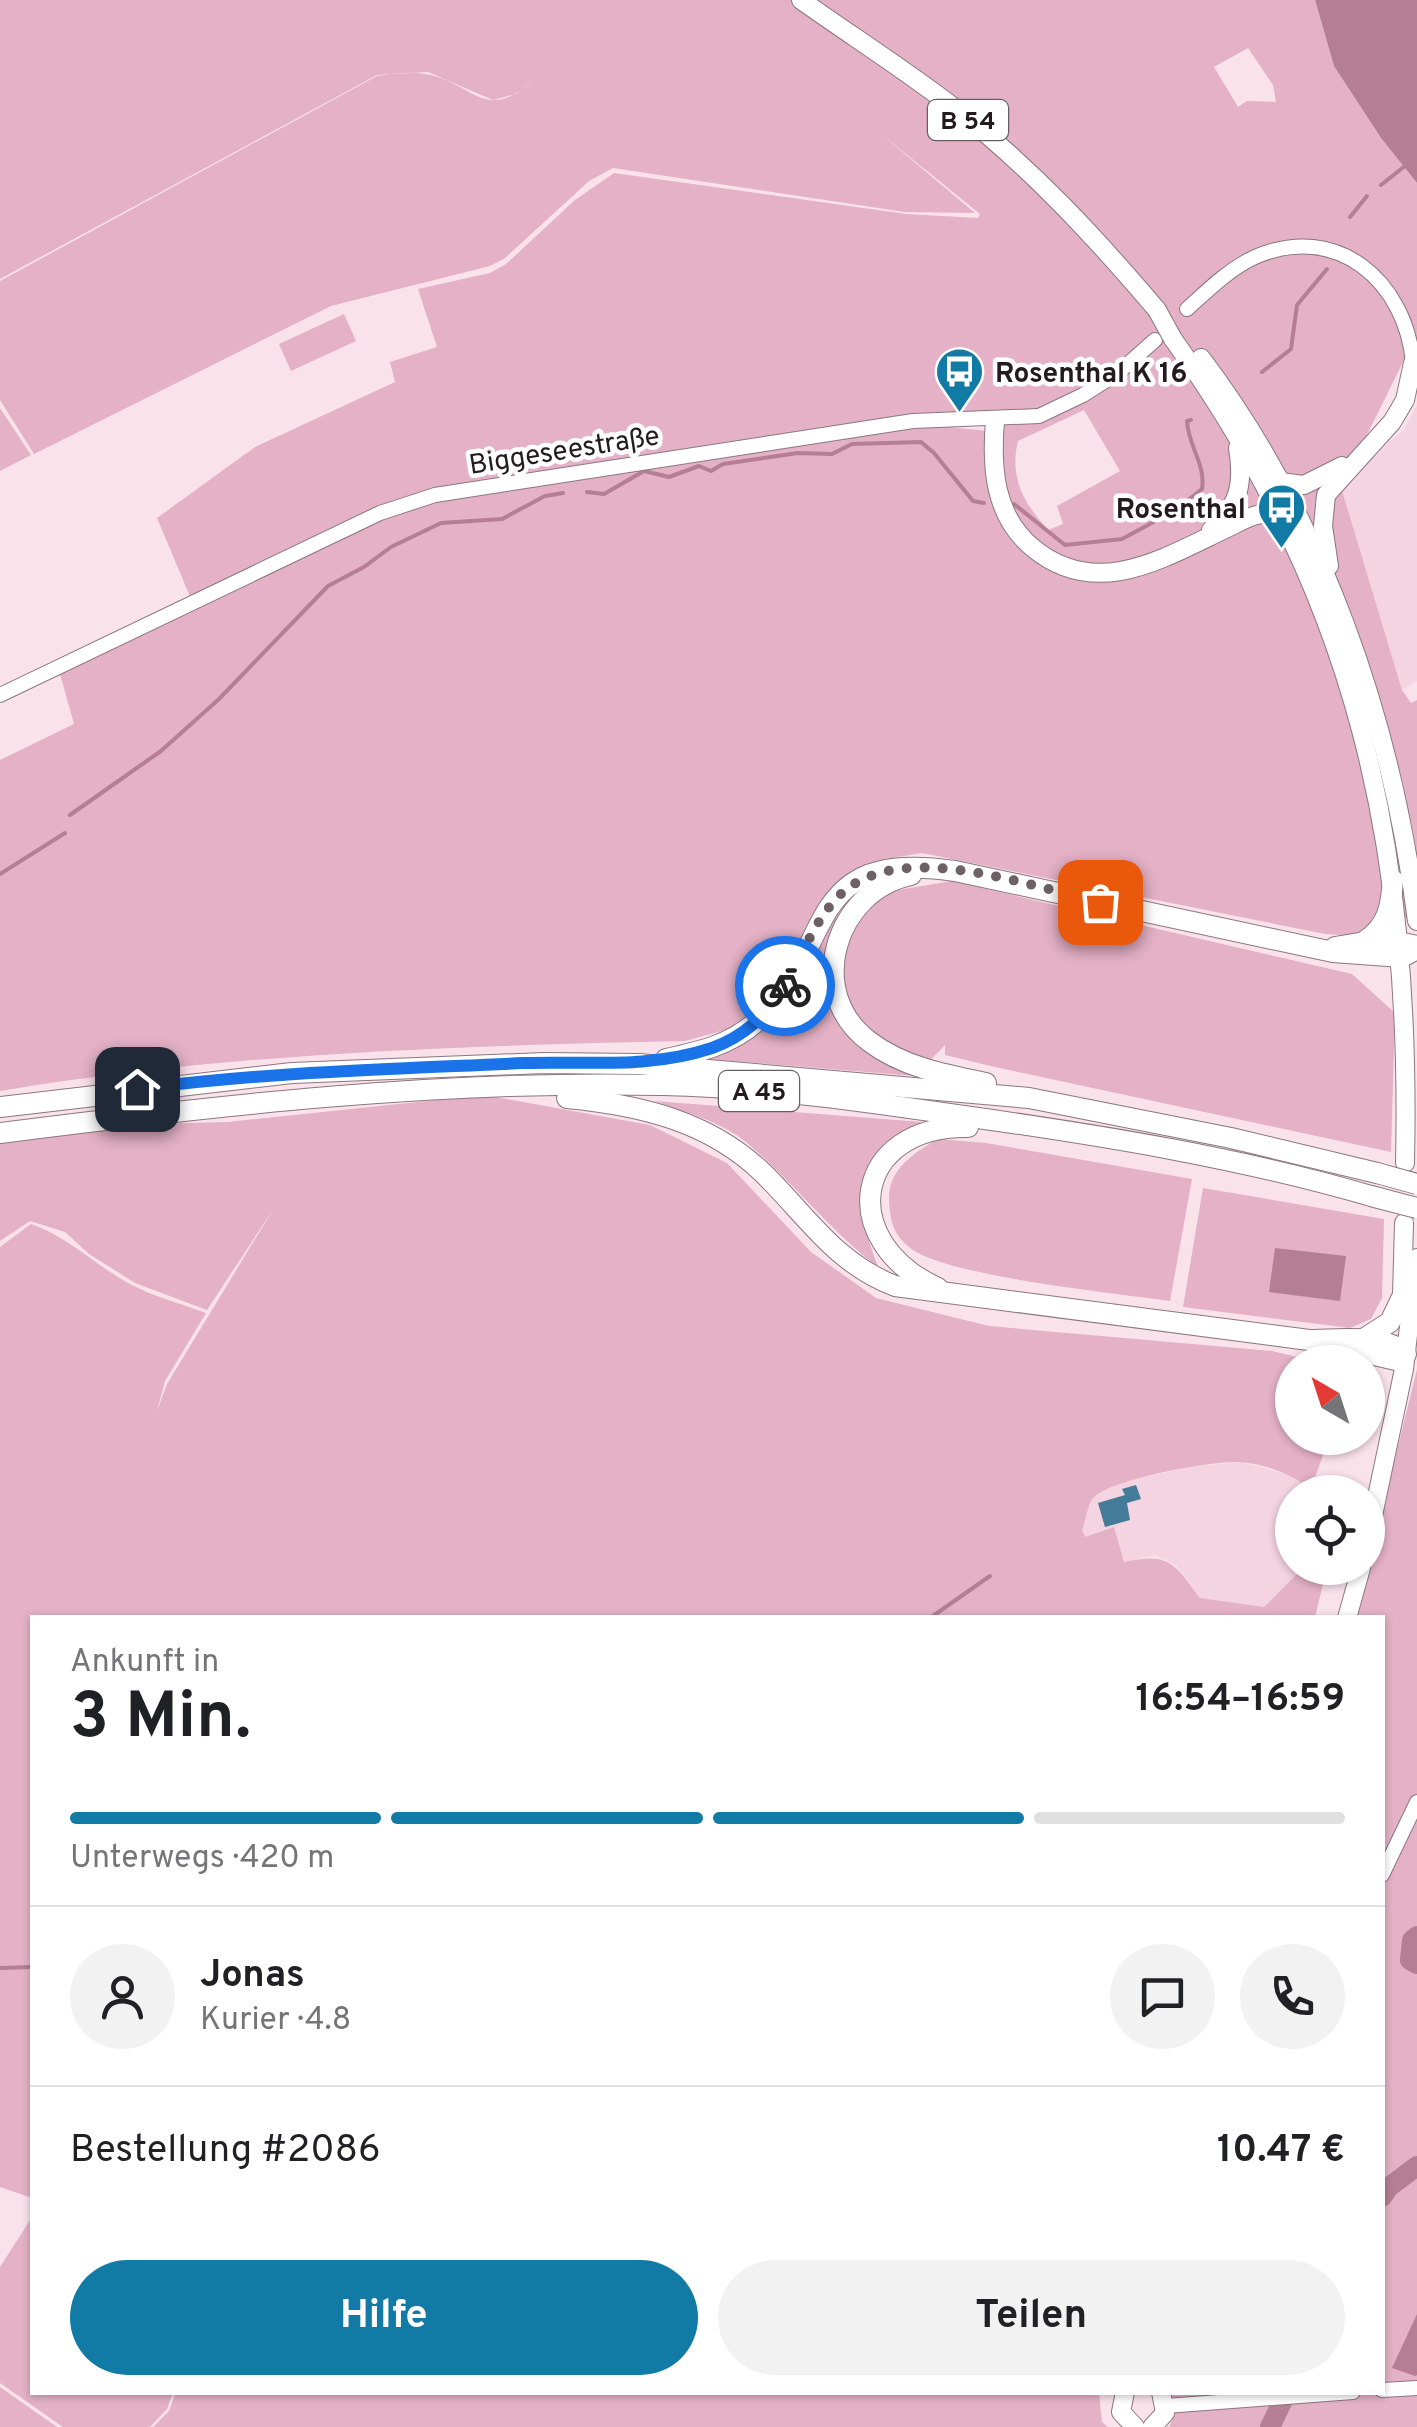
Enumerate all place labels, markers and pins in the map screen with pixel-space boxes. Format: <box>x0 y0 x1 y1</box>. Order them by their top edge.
bus stop icon: Rosenthal K 16 <box>934 346 986 414</box>
place label: Rosenthal K 16 <box>995 357 1187 393</box>
bus stop icon: Rosenthal <box>1255 482 1307 550</box>
place label: Rosenthal <box>1116 493 1246 529</box>
pin <box>1058 860 1143 945</box>
pin <box>95 1047 180 1132</box>

